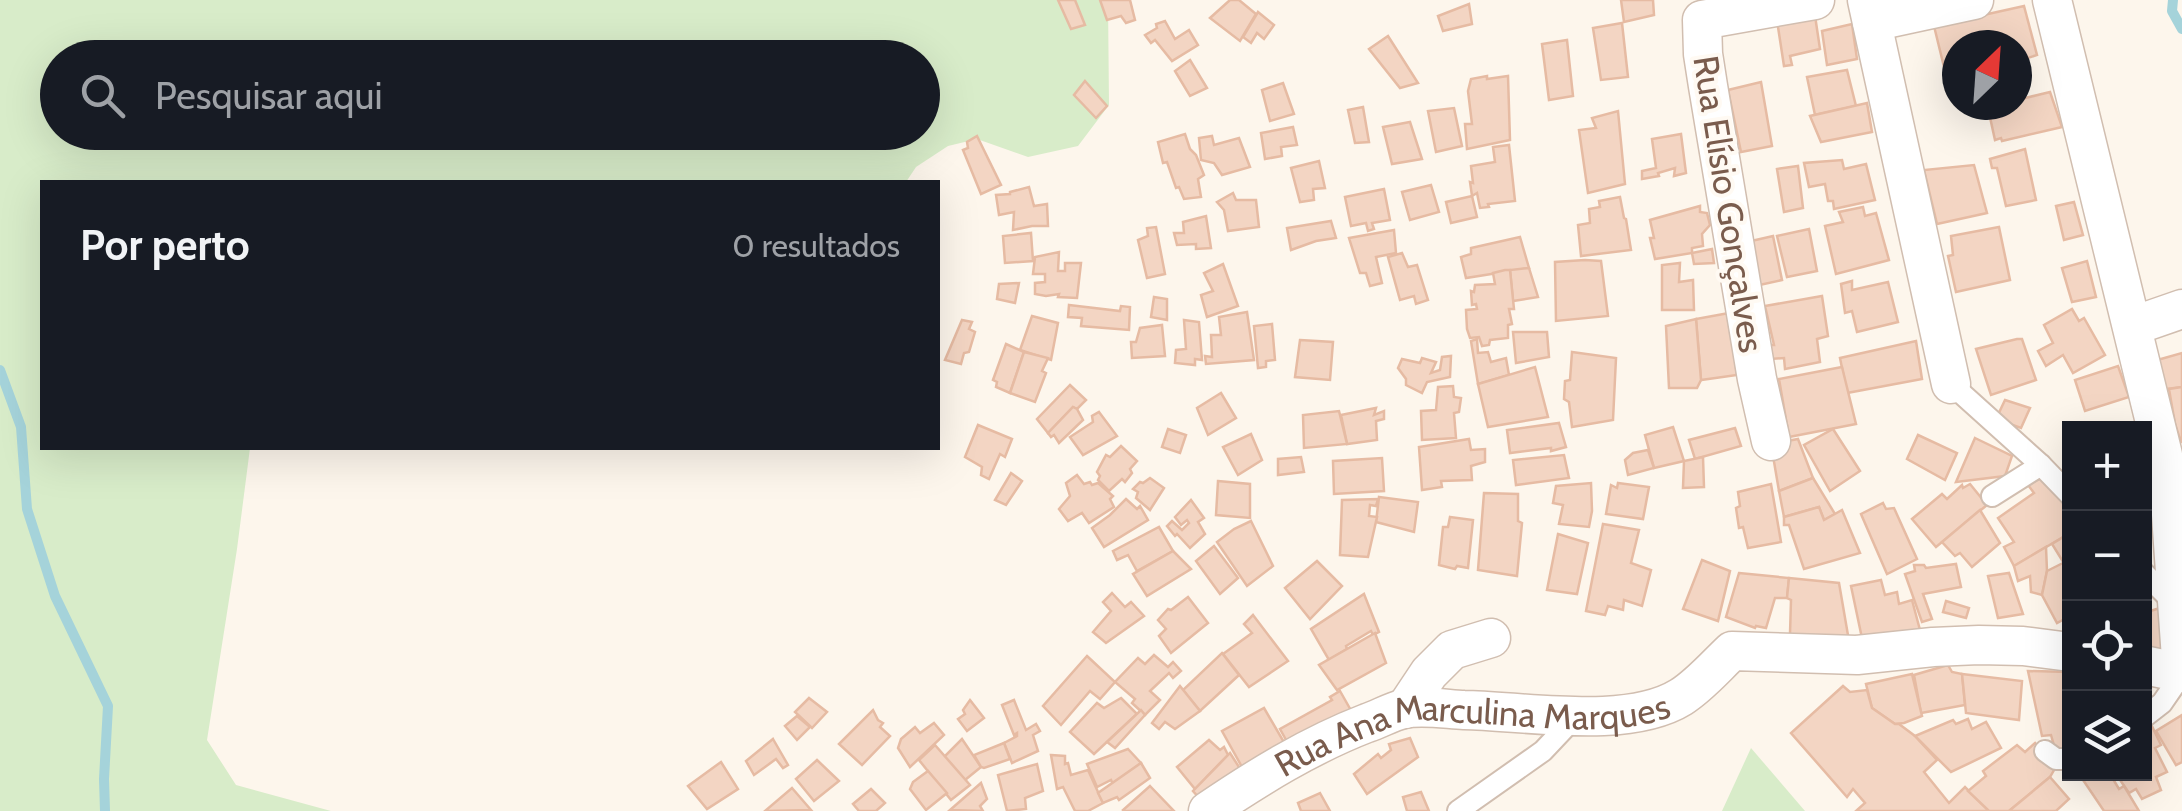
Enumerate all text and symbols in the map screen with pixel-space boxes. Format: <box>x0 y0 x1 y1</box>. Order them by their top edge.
north arrow <box>1942 30 2032 120</box>
search box <box>40 40 940 150</box>
street label: Rua Elísio Gonçalves <box>1684 52 1774 356</box>
icon: search <box>75 68 130 123</box>
text: Pesquisar aqui <box>155 72 382 119</box>
text: Por perto <box>80 219 250 271</box>
text: 0 resultados <box>732 226 900 265</box>
map controls <box>2062 421 2152 781</box>
button: + <box>2062 421 2152 511</box>
button: − <box>2062 511 2152 601</box>
button: locate <box>2062 601 2152 691</box>
street label: Rua Ana Marculina Marques <box>1267 684 1675 785</box>
button: layers <box>2062 691 2152 781</box>

